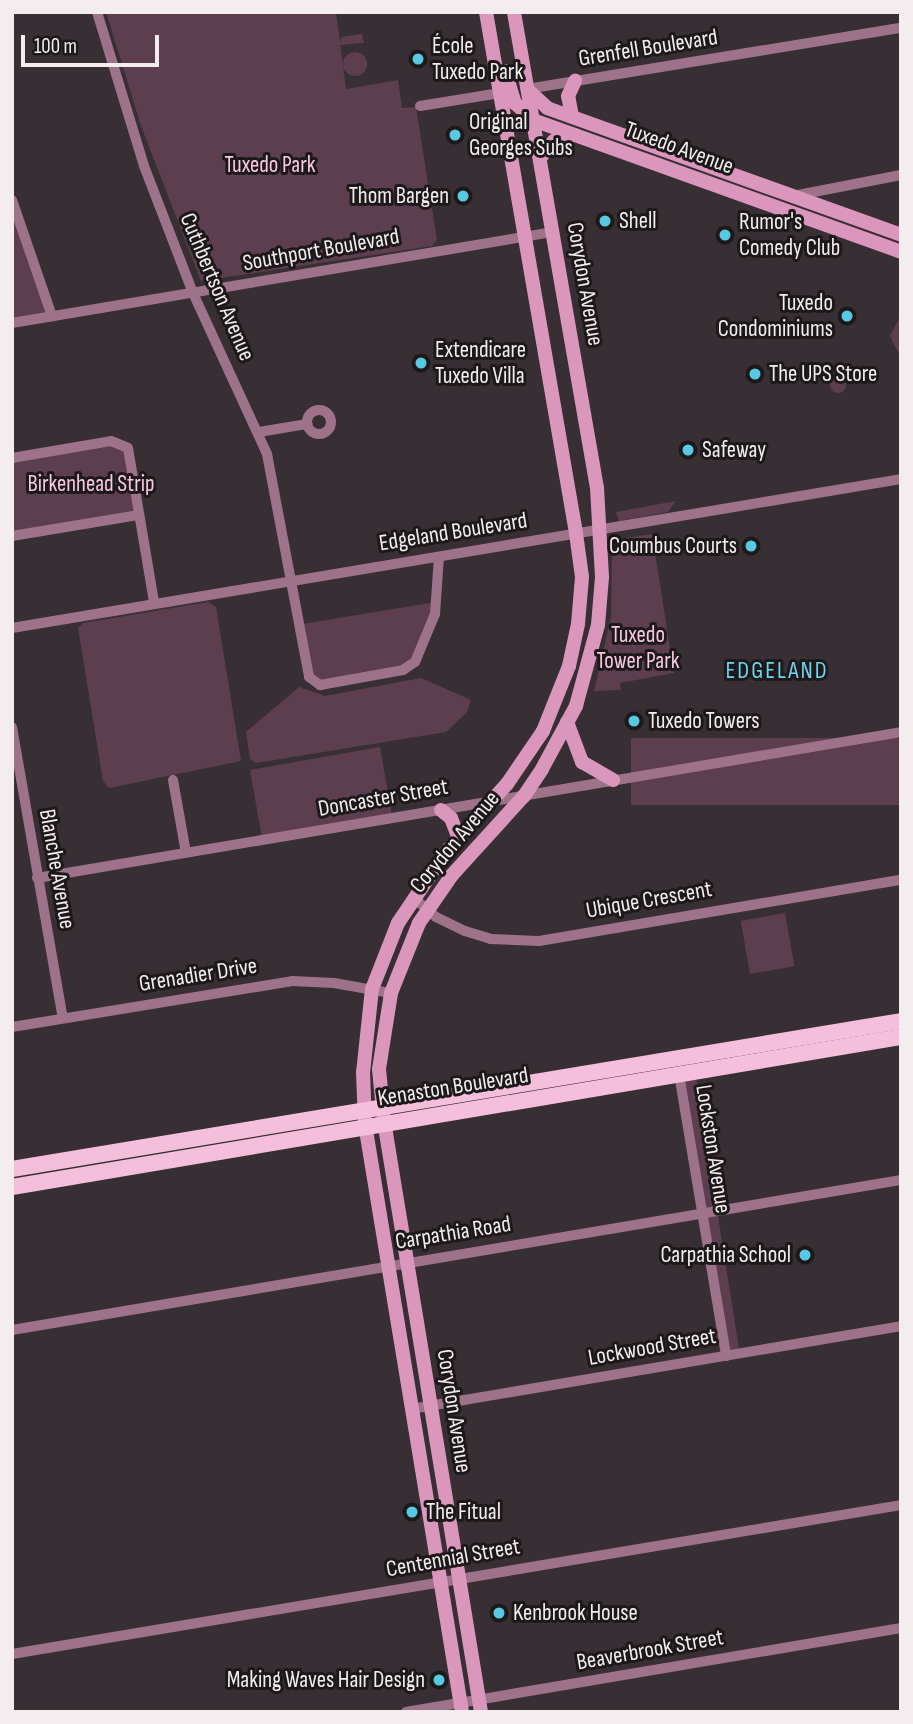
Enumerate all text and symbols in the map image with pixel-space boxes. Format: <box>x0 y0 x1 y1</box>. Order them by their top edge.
scale bar <box>24 21 163 65</box>
street label: Grenfell Boulevard <box>576 23 720 73</box>
place label: École Tuxedo Park <box>432 32 523 86</box>
text: 100 m <box>34 34 77 59</box>
marker: École Tuxedo Park <box>410 51 426 67</box>
place label: Original Georges Subs <box>469 108 573 162</box>
street label: Tuxedo Avenue <box>621 116 737 180</box>
marker: Original Georges Subs <box>447 127 463 143</box>
park label: Tuxedo Park <box>224 151 316 179</box>
place label: Thom Bargen <box>349 182 449 210</box>
marker: Thom Bargen <box>455 188 471 204</box>
place label: Shell <box>619 207 656 235</box>
place label: Rumor's Comedy Club <box>739 208 840 262</box>
street label: Cuthbertson Avenue <box>174 209 260 365</box>
marker: Shell <box>597 213 613 229</box>
street label: Corydon Avenue <box>561 220 609 348</box>
street label: Southport Boulevard <box>241 223 401 277</box>
marker: Rumor's Comedy Club <box>717 227 733 243</box>
place label: Tuxedo Condominiums <box>718 289 833 343</box>
marker: Tuxedo Condominiums <box>839 308 855 324</box>
place label: Extendicare Tuxedo Villa <box>435 336 526 390</box>
marker: Extendicare Tuxedo Villa <box>413 355 429 371</box>
place label: The UPS Store <box>769 360 877 388</box>
marker: The UPS Store <box>747 366 763 382</box>
place label: Safeway <box>702 436 766 464</box>
marker: Safeway <box>680 442 696 458</box>
park label: Birkenhead Strip <box>27 470 155 498</box>
street label: Edgeland Boulevard <box>377 507 529 557</box>
place label: Coumbus Courts <box>609 532 737 560</box>
marker: Coumbus Courts <box>743 538 759 554</box>
park label: Tuxedo Tower Park <box>596 621 680 675</box>
district label: EDGELAND <box>726 657 828 685</box>
place label: Tuxedo Towers <box>648 707 759 735</box>
marker: Tuxedo Towers <box>626 713 642 729</box>
street label: Doncaster Street <box>316 773 450 823</box>
street label: Corydon Avenue <box>404 785 506 899</box>
street label: Blanche Avenue <box>33 807 81 931</box>
street label: Ubique Crescent <box>584 875 714 925</box>
street label: Grenadier Drive <box>137 952 259 998</box>
street label: Kenaston Boulevard <box>376 1061 530 1113</box>
street label: Lockston Avenue <box>689 1083 737 1215</box>
street label: Carpathia Road <box>393 1210 513 1256</box>
place label: Carpathia School <box>661 1241 791 1269</box>
marker: Carpathia School <box>797 1247 813 1263</box>
street label: Lockwood Street <box>586 1322 718 1372</box>
street label: Corydon Avenue <box>431 1347 477 1475</box>
place label: The Fitual <box>426 1498 501 1526</box>
marker: The Fitual <box>404 1504 420 1520</box>
street label: Centennial Street <box>384 1533 522 1583</box>
place label: Kenbrook House <box>513 1599 638 1627</box>
marker: Kenbrook House <box>491 1605 507 1621</box>
street label: Beaverbrook Street <box>574 1624 726 1676</box>
place label: Making Waves Hair Design <box>227 1666 425 1694</box>
marker: Making Waves Hair Design <box>431 1672 447 1688</box>

